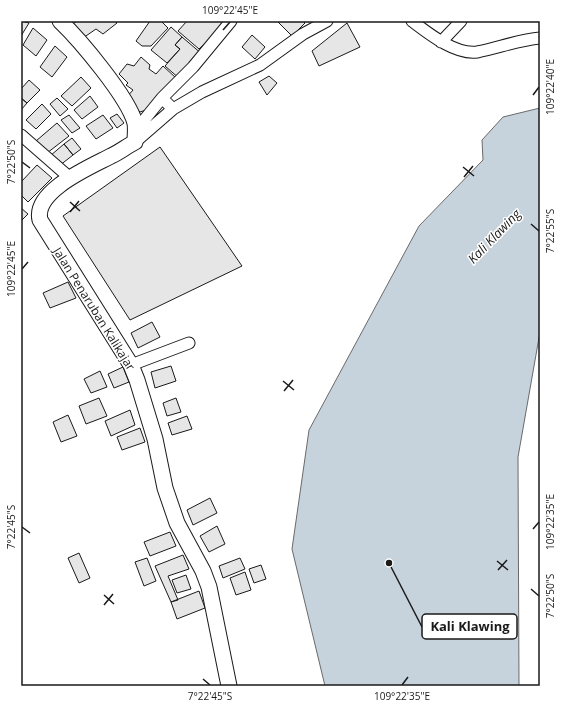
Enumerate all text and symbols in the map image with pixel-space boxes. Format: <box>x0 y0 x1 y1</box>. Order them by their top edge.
text: 109°22'45"E <box>202 3 258 17</box>
text: 109°22'40"E <box>543 59 557 115</box>
text: 7°22'50"S <box>4 140 18 184</box>
water label: Kali Klawing <box>463 204 525 267</box>
text: 7°22'55"S <box>543 209 557 253</box>
text: 109°22'45"E <box>4 241 18 297</box>
street label: Jalan Penaruban Kalikajar <box>49 243 139 374</box>
text: 109°22'35"E <box>543 494 557 550</box>
text: 7°22'45"S <box>4 505 18 549</box>
text: 7°22'50"S <box>543 574 557 618</box>
callout: Kali Klawing <box>422 614 517 639</box>
text: Kali Klawing <box>430 617 510 635</box>
text: 7°22'45"S <box>188 689 232 703</box>
text: 109°22'35"E <box>374 689 430 703</box>

